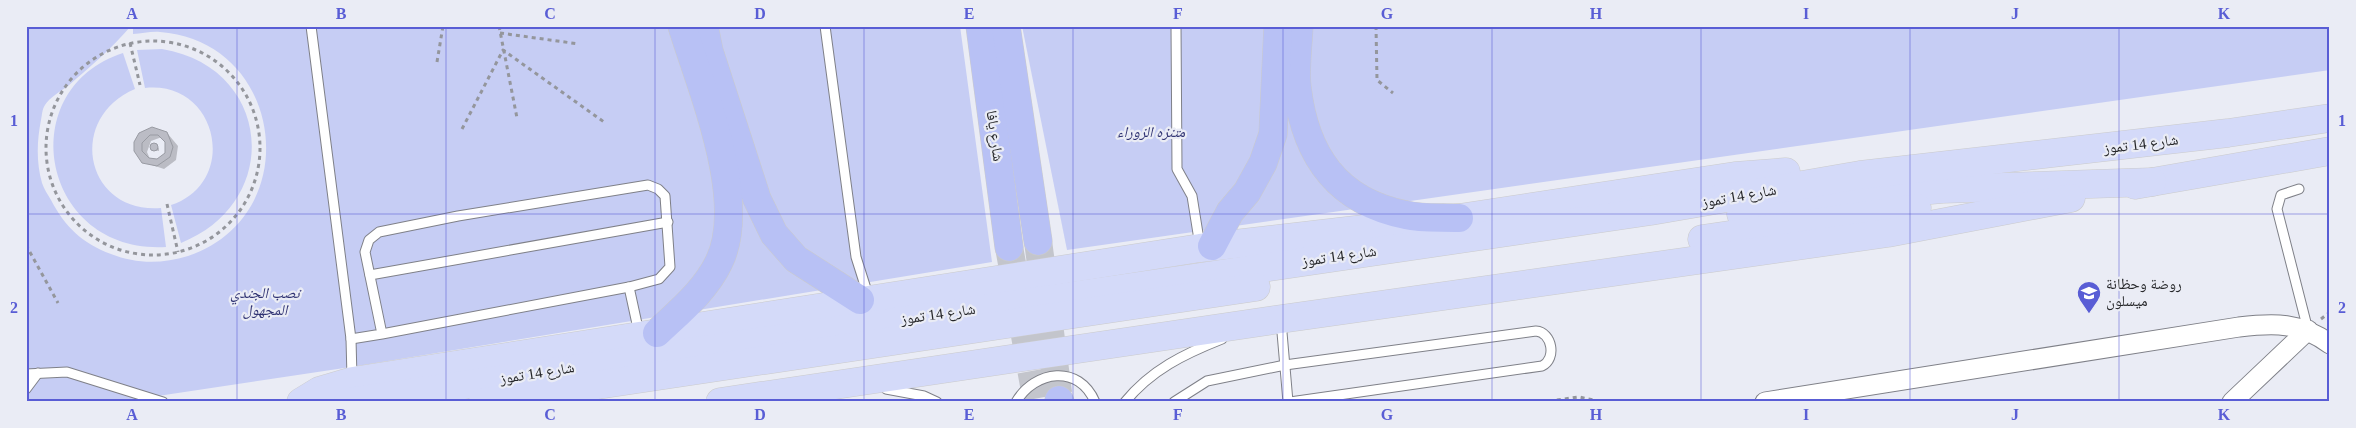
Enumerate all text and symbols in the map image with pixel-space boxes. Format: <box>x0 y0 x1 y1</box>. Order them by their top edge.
text: A <box>126 5 138 22</box>
text: B <box>336 5 347 22</box>
text: C <box>544 5 556 22</box>
text: D <box>754 5 766 22</box>
text: E <box>964 5 974 22</box>
text: F <box>1173 5 1183 22</box>
text: G <box>1381 5 1394 22</box>
text: H <box>1590 5 1603 22</box>
text: I <box>1803 5 1809 22</box>
text: J <box>2011 5 2019 22</box>
text: K <box>2218 5 2231 22</box>
street label: شارع يافا <box>982 109 1007 163</box>
text: 1 <box>10 112 18 129</box>
text: 1 <box>2338 112 2346 129</box>
park label: متنزه الزوراء <box>1117 124 1185 141</box>
street label: شارع 14 تموز <box>2102 131 2180 159</box>
street label: شارع 14 تموز <box>1700 182 1778 213</box>
street label: شارع 14 تموز <box>1300 243 1378 271</box>
place label: روضة وحظانة ميسلون <box>2106 276 2182 311</box>
school or university icon: روضة وحظانة ميسلون <box>2076 280 2102 314</box>
park label: نصب الجندي المجهول <box>230 285 302 319</box>
text: 2 <box>10 299 18 316</box>
text: 2 <box>2338 299 2346 316</box>
street label: شارع 14 تموز <box>899 301 977 329</box>
street label: شارع 14 تموز <box>498 359 576 389</box>
text: A <box>126 406 138 423</box>
text: B <box>336 406 347 423</box>
text: C <box>544 406 556 423</box>
text: D <box>754 406 766 423</box>
text: E <box>964 406 974 423</box>
text: F <box>1173 406 1183 423</box>
text: G <box>1381 406 1394 423</box>
text: H <box>1590 406 1603 423</box>
text: I <box>1803 406 1809 423</box>
text: J <box>2011 406 2019 423</box>
text: K <box>2218 406 2231 423</box>

